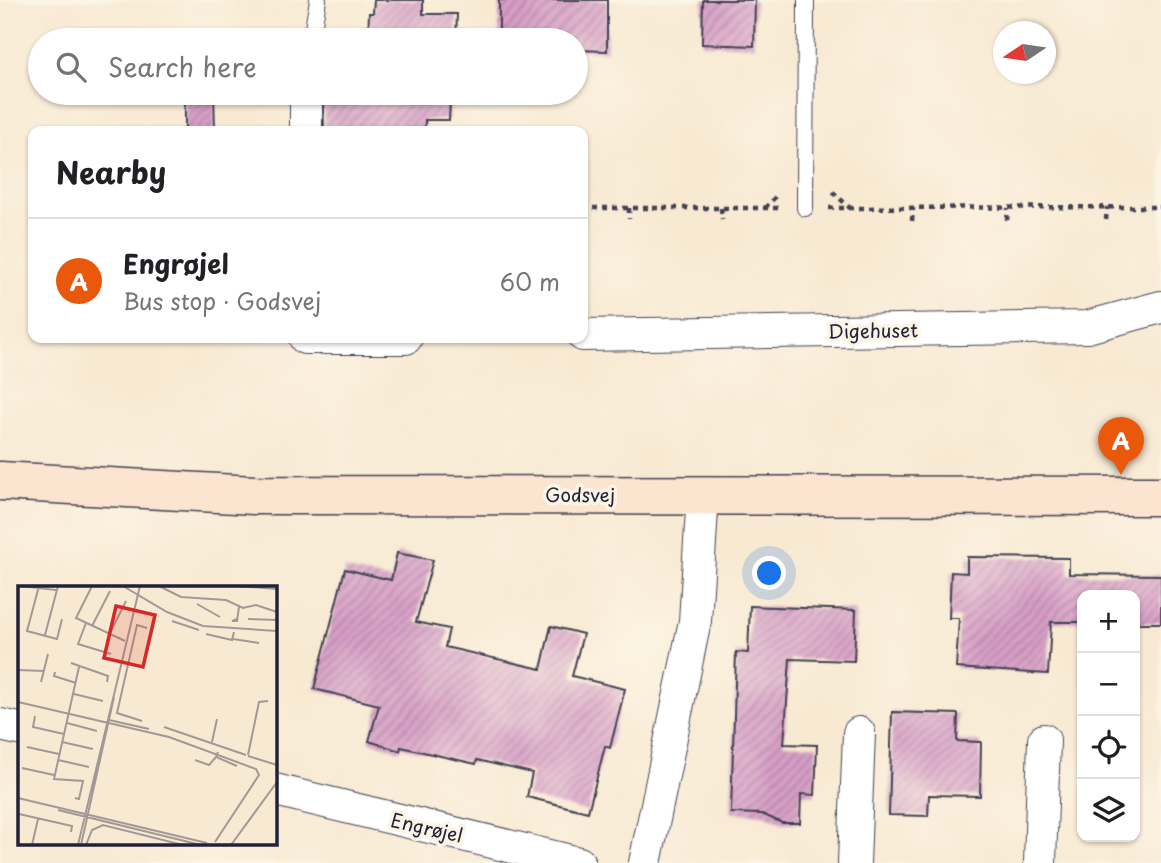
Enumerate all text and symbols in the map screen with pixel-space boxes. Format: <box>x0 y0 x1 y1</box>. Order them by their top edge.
north arrow <box>993 21 1056 84</box>
search box <box>28 28 588 105</box>
text: Search here <box>108 47 257 86</box>
icon: search <box>52 48 90 86</box>
text: Nearby <box>56 149 166 194</box>
text: Engrøjel <box>123 244 229 283</box>
text: A <box>70 264 88 299</box>
text: 60 m <box>500 264 560 299</box>
text: Bus stop · Godsvej <box>123 283 321 318</box>
street label: Digehuset <box>828 315 918 345</box>
pin: A <box>1098 417 1144 475</box>
street label: Godsvej <box>545 480 615 508</box>
your location <box>752 556 786 590</box>
inset map <box>18 586 276 846</box>
map controls <box>1077 590 1140 842</box>
button: + <box>1077 590 1140 653</box>
button: − <box>1077 653 1140 716</box>
button: locate <box>1077 716 1140 779</box>
button: layers <box>1077 779 1140 842</box>
street label: Engrøjel <box>388 805 466 849</box>

